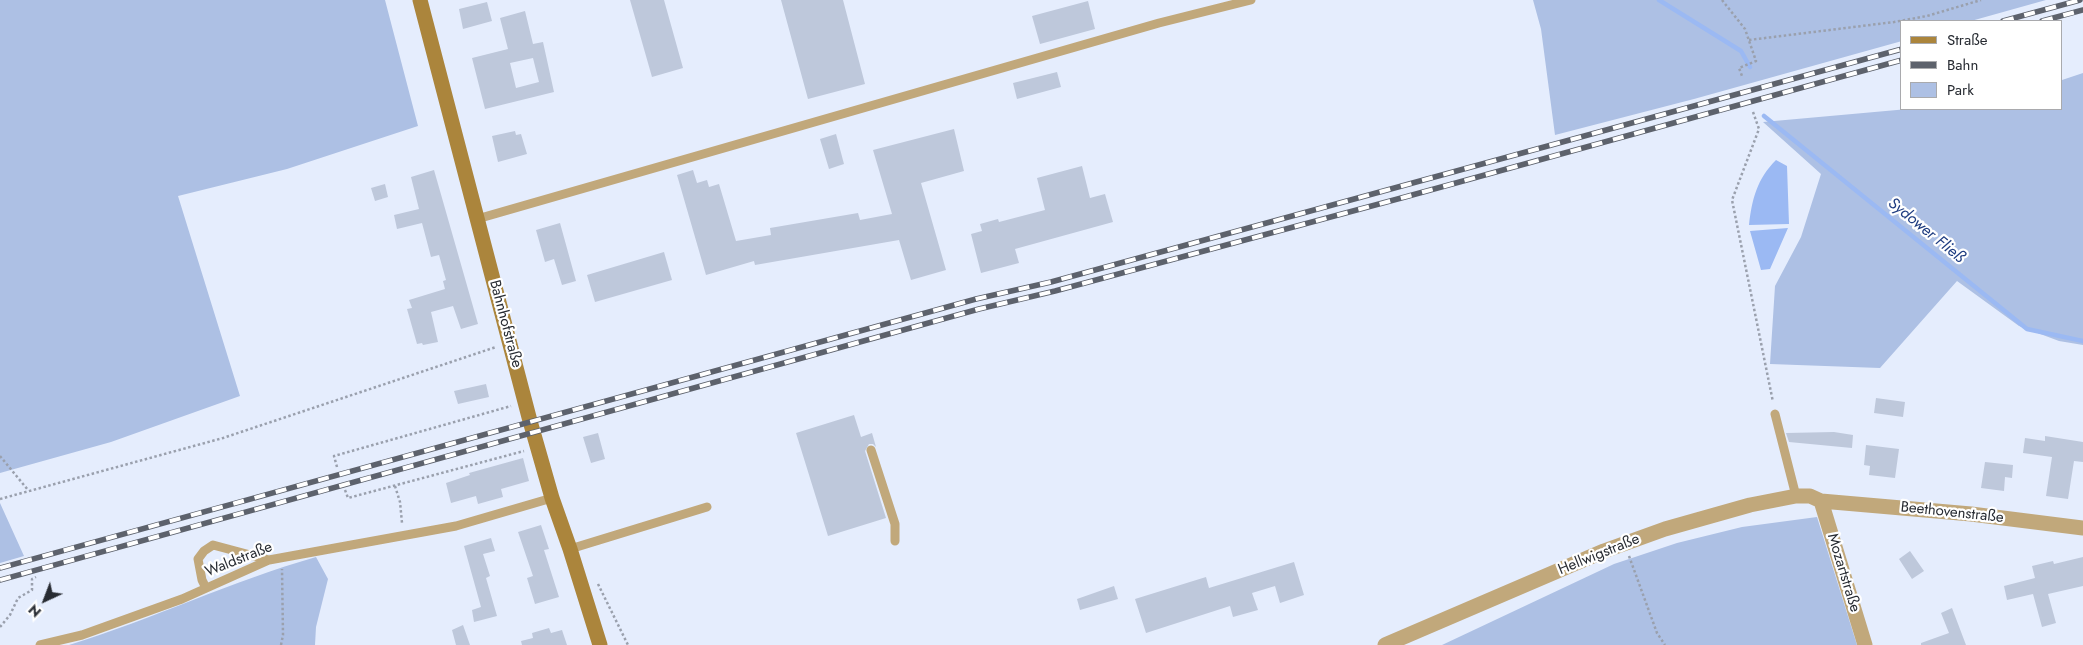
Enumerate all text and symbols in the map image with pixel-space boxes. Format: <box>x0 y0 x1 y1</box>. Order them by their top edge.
legend <box>1900 20 2063 110</box>
text: Straße <box>1947 29 1987 51</box>
text: Bahn <box>1947 54 1978 76</box>
text: Park <box>1947 79 1974 101</box>
water label: Sydower Fließ <box>1884 194 1968 268</box>
street label: Bahnhofstraße <box>485 278 525 370</box>
street label: Beethovenstraße <box>1900 499 2004 527</box>
street label: Hellwigstraße <box>1556 531 1642 579</box>
street label: Mozartstraße <box>1823 532 1863 614</box>
street label: Waldstraße <box>203 538 275 582</box>
north arrow <box>20 575 70 625</box>
text: N <box>24 600 46 622</box>

